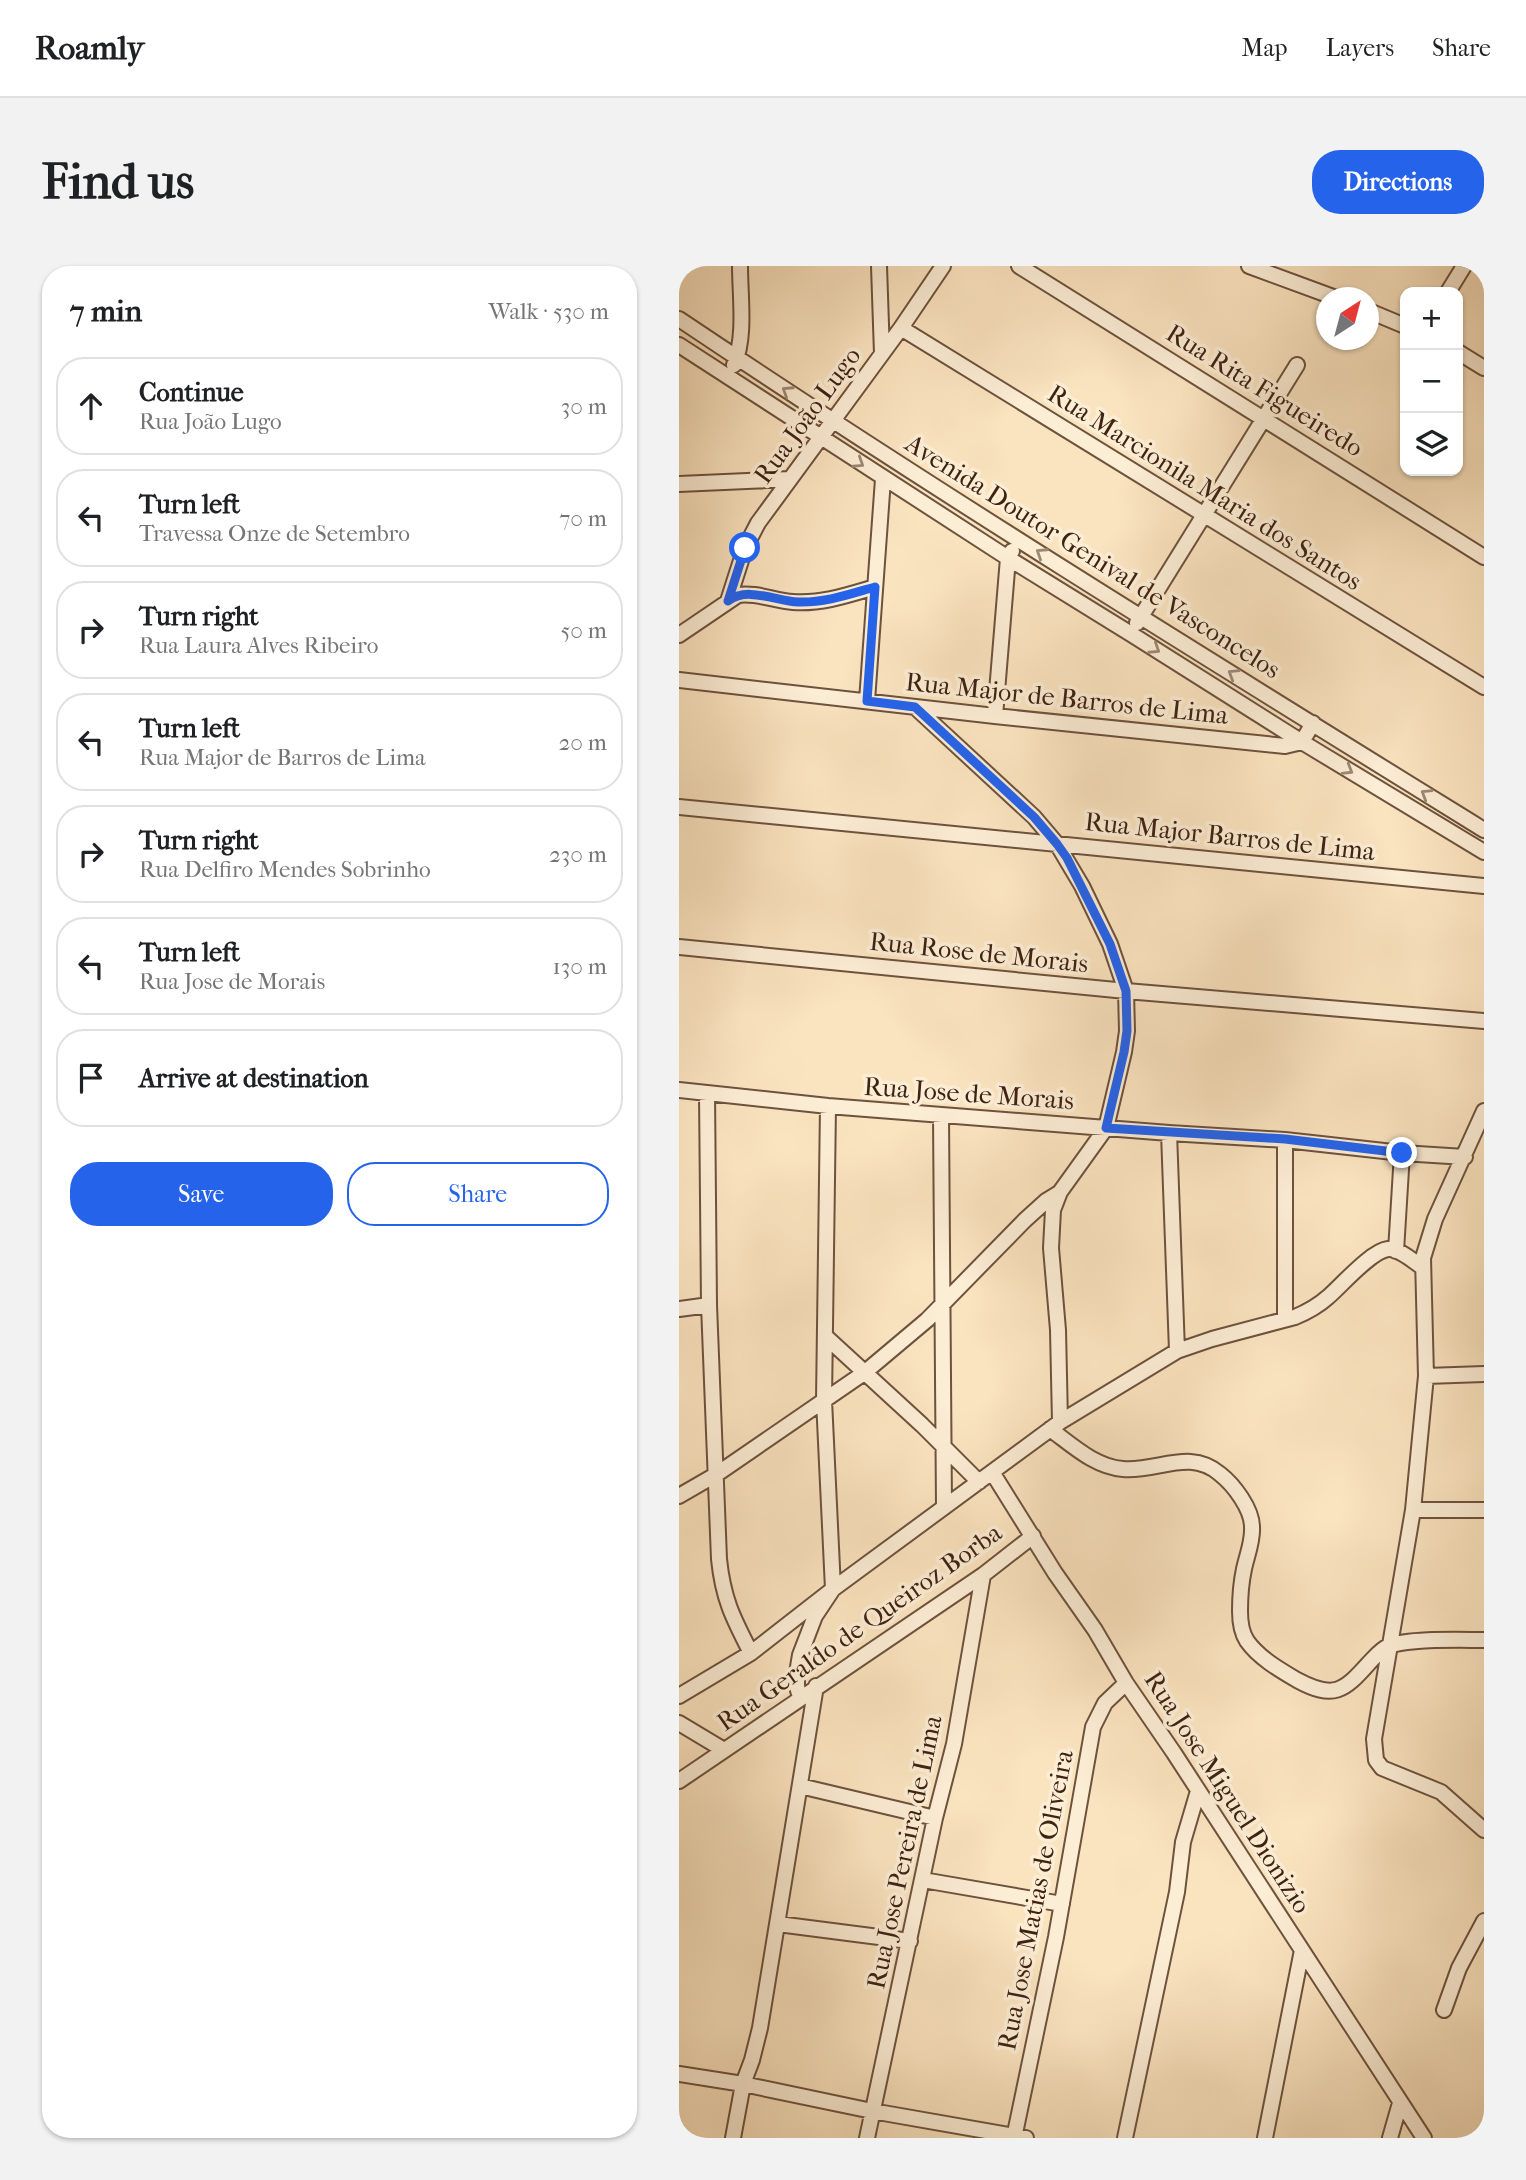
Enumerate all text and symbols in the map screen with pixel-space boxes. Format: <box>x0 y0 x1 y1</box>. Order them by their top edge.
text: Roamly <box>35 29 144 68</box>
text: Map <box>1242 34 1288 62</box>
text: Layers <box>1326 34 1394 62</box>
text: Share <box>1432 34 1491 62</box>
button: Directions <box>1312 150 1484 214</box>
text: Find us <box>42 153 194 211</box>
north arrow <box>1316 287 1379 350</box>
map controls <box>1400 287 1463 476</box>
button: + <box>1400 287 1463 350</box>
text: 7 min <box>70 294 142 329</box>
text: Walk · 530 m <box>489 298 609 325</box>
street label: Rua Rita Figueiredo <box>1161 317 1369 463</box>
street label: Rua João Lugo <box>747 341 867 490</box>
button: − <box>1400 350 1463 413</box>
text: Continue <box>139 377 244 408</box>
street label: Rua Marcionila Maria dos Santos <box>1042 378 1367 597</box>
one-way arrow <box>782 386 795 399</box>
icon: ahead <box>72 387 110 425</box>
text: 30 m <box>561 393 607 420</box>
text: Rua João Lugo <box>139 408 282 435</box>
button: layers <box>1400 413 1463 476</box>
street label: Avenida Doutor Genival de Vasconcelos <box>899 427 1286 685</box>
one-way arrow <box>851 454 864 467</box>
text: Turn left <box>139 489 240 520</box>
icon: left <box>72 499 110 537</box>
text: 70 m <box>559 505 607 532</box>
text: Travessa Onze de Setembro <box>139 520 410 547</box>
route start <box>729 532 760 563</box>
one-way arrow <box>1035 548 1048 561</box>
text: Turn right <box>139 601 259 632</box>
icon: right <box>72 611 110 649</box>
text: 50 m <box>560 617 607 644</box>
text: Rua Laura Alves Ribeiro <box>139 632 378 659</box>
one-way arrow <box>1148 640 1161 653</box>
street label: Rua Major de Barros de Lima <box>904 666 1231 731</box>
one-way arrow <box>1228 669 1241 682</box>
text: Turn left <box>139 713 240 744</box>
icon: left <box>72 723 110 761</box>
text: 20 m <box>558 729 607 756</box>
text: Rua Major de Barros de Lima <box>139 744 426 771</box>
one-way arrow <box>1340 762 1353 775</box>
one-way arrow <box>1421 789 1434 802</box>
street label: Rua Major Barros de Lima <box>1083 806 1378 867</box>
text: Turn right <box>139 825 259 856</box>
icon: right <box>72 835 110 873</box>
text: 230 m <box>549 841 607 868</box>
text: Rua Delfiro Mendes Sobrinho <box>139 856 431 883</box>
street label: Rua Rose de Morais <box>868 926 1090 979</box>
text: Turn left <box>139 937 240 968</box>
icon: left <box>72 947 110 985</box>
text: 130 m <box>553 953 607 980</box>
text: Rua Jose de Morais <box>139 968 325 995</box>
icon: arrive <box>72 1059 110 1097</box>
text: Arrive at destination <box>139 1063 369 1094</box>
street label: Rua Jose de Morais <box>863 1071 1075 1116</box>
route end <box>1386 1137 1417 1168</box>
button: Save <box>70 1162 333 1226</box>
button: Share <box>347 1162 609 1226</box>
street label: Rua Geraldo de Queiroz Borba <box>711 1516 1008 1738</box>
street label: Rua Jose Miguel Dionizio <box>1138 1665 1317 1919</box>
street label: Rua Jose Pereira de Lima <box>860 1712 949 1992</box>
street label: Rua Jose Matias de Oliveira <box>991 1747 1080 2053</box>

